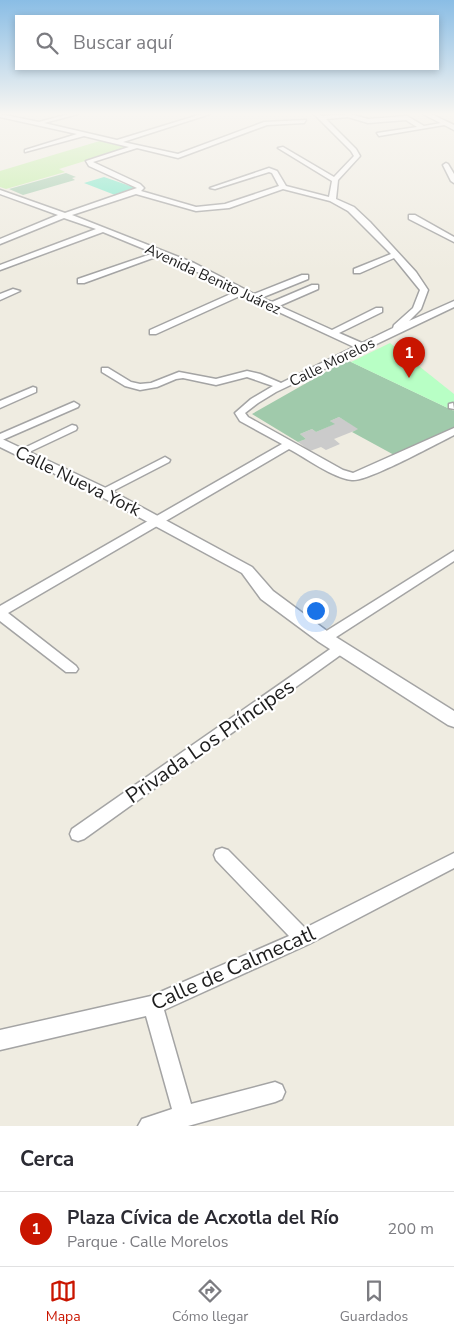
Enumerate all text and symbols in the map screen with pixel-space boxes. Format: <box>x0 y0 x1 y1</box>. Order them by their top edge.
search box <box>15 15 439 70</box>
icon: search <box>33 29 61 57</box>
text: Buscar aquí <box>73 30 172 56</box>
street label: Avenida Benito Juárez <box>142 239 284 319</box>
street label: Calle Morelos <box>286 333 378 391</box>
pin: 1 <box>393 337 425 378</box>
street label: Calle Nueva York <box>11 440 146 522</box>
your location <box>303 598 329 624</box>
street label: Privada Los Príncipes <box>120 672 300 810</box>
street label: Calle de Calmecatl <box>146 919 320 1017</box>
text: Cerca <box>20 1145 74 1173</box>
text: Plaza Cívica de Acxotla del Río <box>67 1205 339 1231</box>
text: 1 <box>31 1218 41 1240</box>
text: 200 m <box>387 1218 434 1240</box>
text: Parque · Calle Morelos <box>67 1231 229 1253</box>
tab: Mapa <box>46 1277 81 1326</box>
tab: Cómo llegar <box>172 1277 248 1326</box>
tab: Guardados <box>340 1277 408 1326</box>

